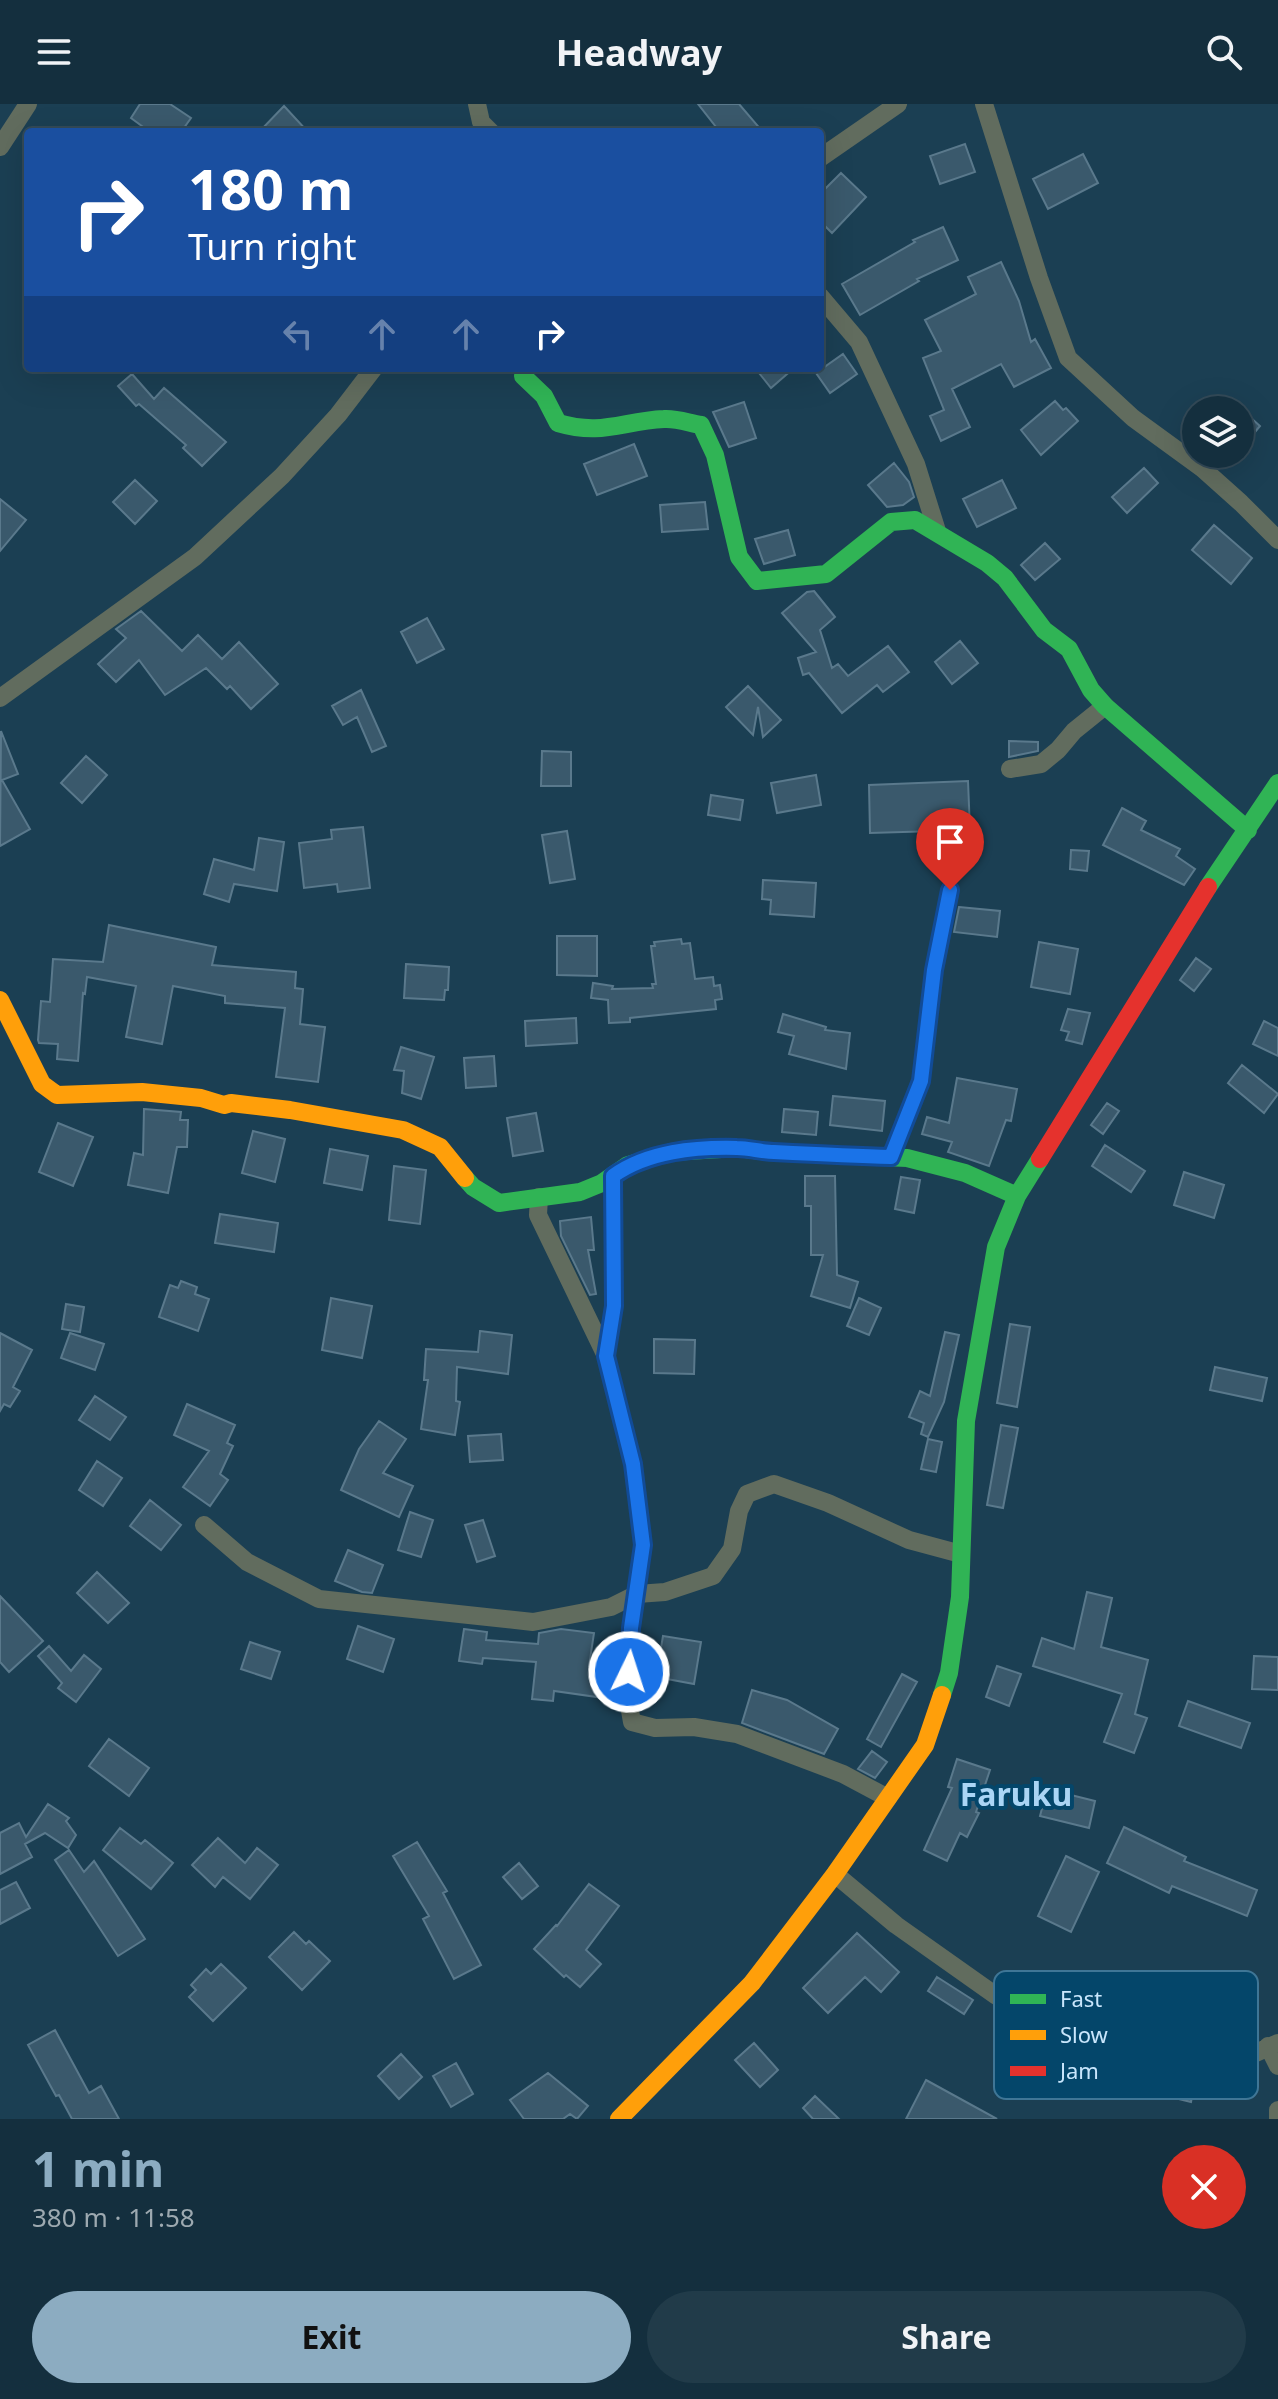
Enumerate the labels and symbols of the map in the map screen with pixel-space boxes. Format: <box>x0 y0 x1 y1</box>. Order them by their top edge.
pin <box>916 808 984 890</box>
position arrow <box>587 1630 671 1714</box>
district label: Faruku <box>960 1772 1072 1815</box>
legend <box>994 1971 1258 2099</box>
text: Fast <box>1060 1983 1102 2013</box>
text: Slow <box>1060 2019 1109 2049</box>
text: Jam <box>1058 2055 1099 2085</box>

